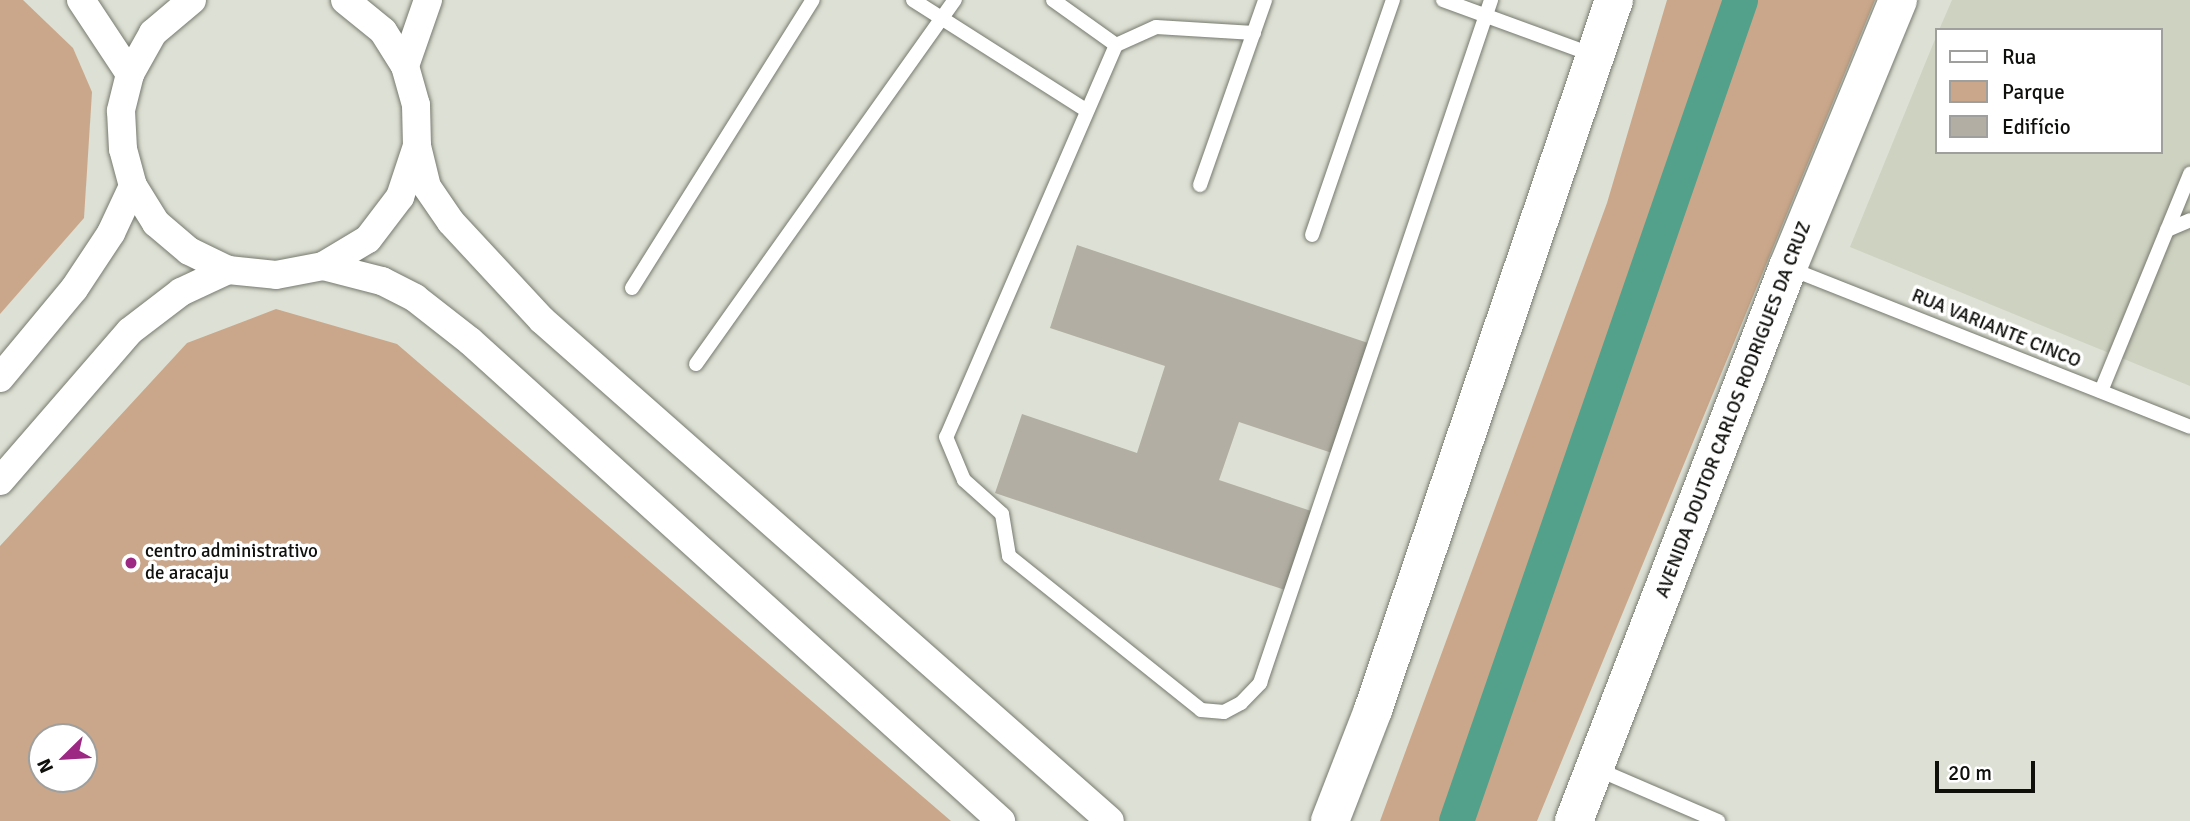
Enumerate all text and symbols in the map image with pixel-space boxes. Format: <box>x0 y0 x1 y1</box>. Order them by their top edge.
legend <box>1934 28 2162 154</box>
text: Rua <box>2002 44 2036 70</box>
text: Parque <box>2002 79 2065 105</box>
text: Edifício <box>2002 114 2071 140</box>
street label: AVENIDA DOUTOR CARLOS RODRIGUES DA CRUZ <box>1651 219 1817 601</box>
street label: RUA VARIANTE CINCO <box>1908 285 2084 373</box>
place label: centro administrativo de aracaju <box>145 541 318 585</box>
marker: centro administrativo de aracaju <box>123 555 139 571</box>
north arrow <box>28 723 98 793</box>
scale bar <box>1938 748 2038 792</box>
text: N <box>32 755 59 777</box>
text: 20 m <box>1948 760 1992 786</box>

